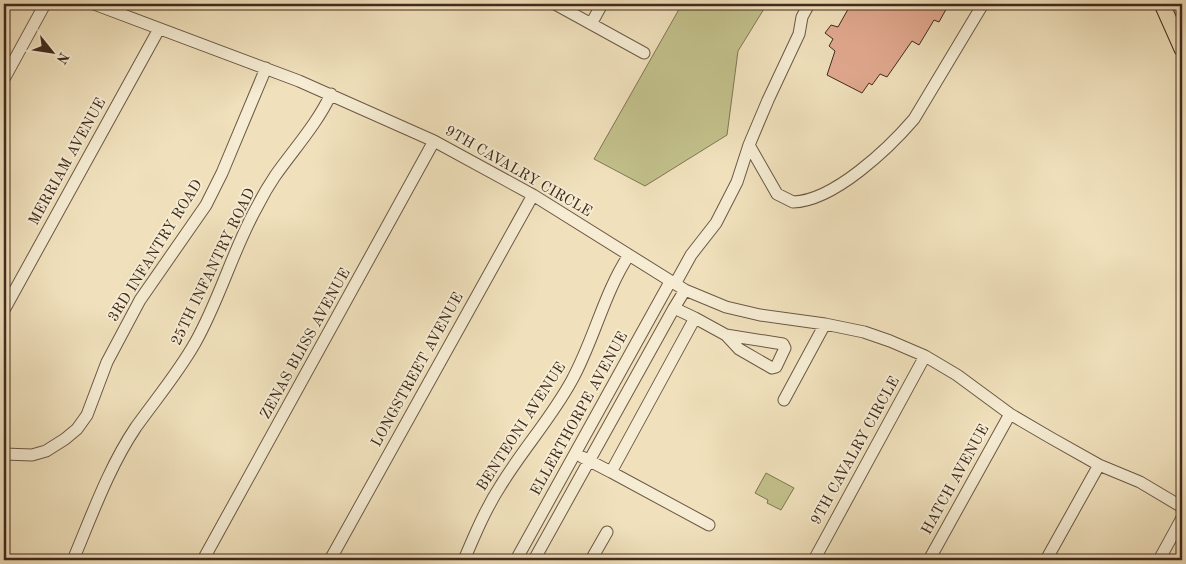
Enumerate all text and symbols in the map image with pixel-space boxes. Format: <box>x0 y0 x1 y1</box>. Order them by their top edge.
north arrow <box>28 28 78 78</box>
text: N <box>54 50 71 66</box>
street label: MERRIAM AVENUE <box>27 96 109 228</box>
street label: 9TH CAVALRY CIRCLE <box>442 124 594 220</box>
street label: 3RD INFANTRY ROAD <box>106 177 206 325</box>
street label: 25TH INFANTRY ROAD <box>169 186 259 348</box>
street label: ZENAS BLISS AVENUE <box>258 266 354 422</box>
street label: LONGSTREET AVENUE <box>369 290 467 450</box>
street label: ELLERTHORPE AVENUE <box>529 330 631 498</box>
street label: BENTEONI AVENUE <box>475 360 569 494</box>
street label: 9TH CAVALRY CIRCLE <box>809 374 903 528</box>
street label: HATCH AVENUE <box>920 422 992 538</box>

